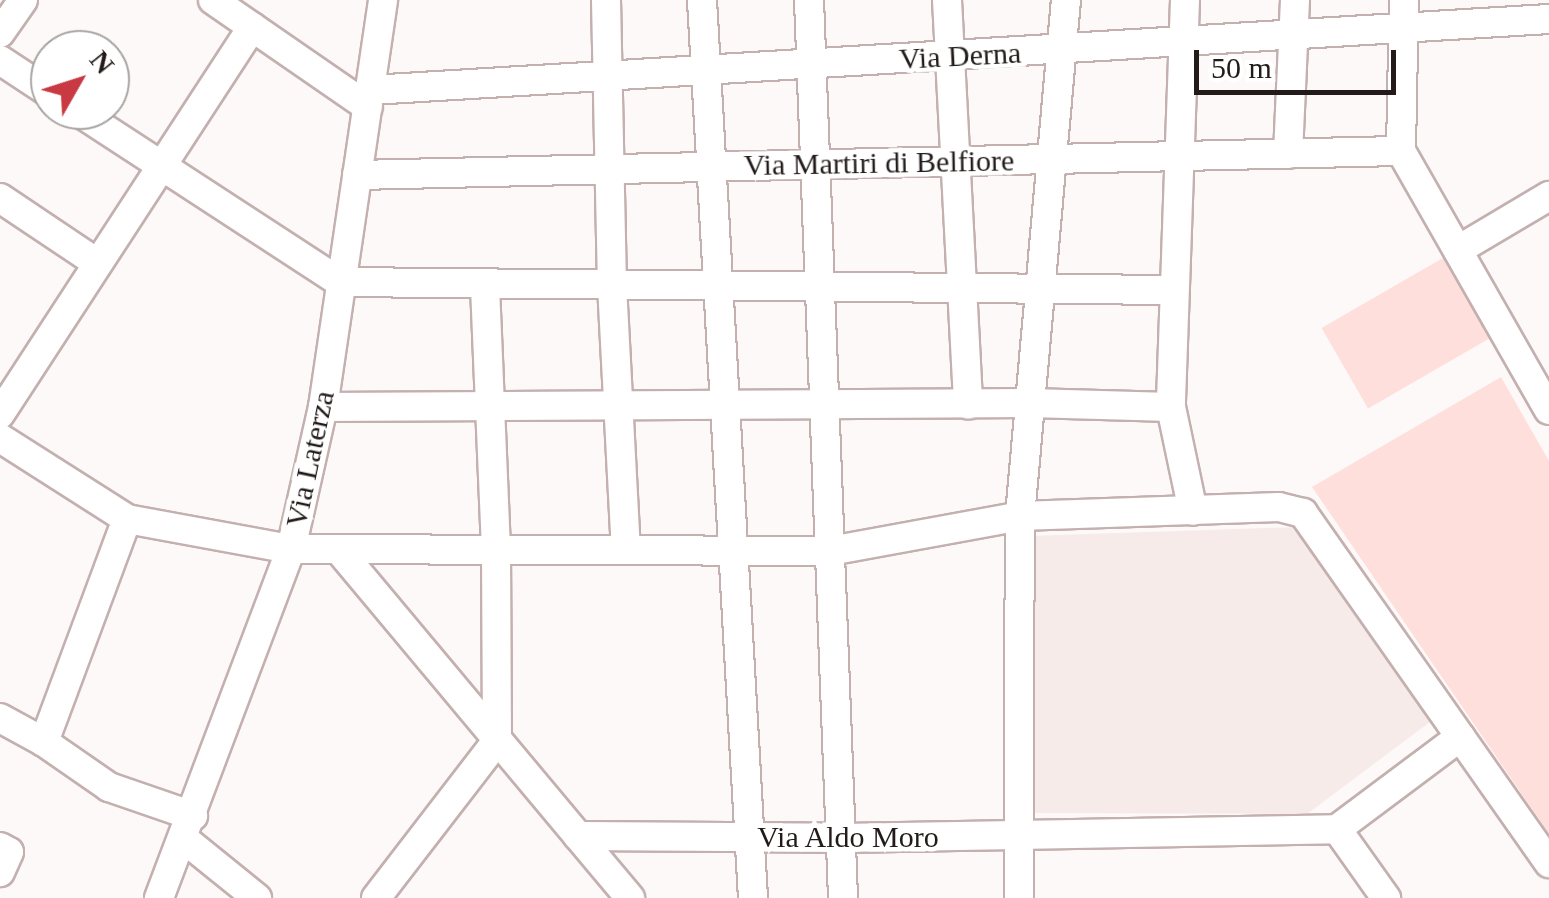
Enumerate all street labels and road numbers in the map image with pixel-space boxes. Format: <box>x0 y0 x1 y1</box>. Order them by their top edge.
street label: Via Derna <box>898 35 1022 77</box>
street label: Via Martiri di Belfiore <box>743 143 1015 183</box>
street label: Via Laterza <box>278 387 342 531</box>
street label: Via Aldo Moro <box>756 819 940 855</box>

